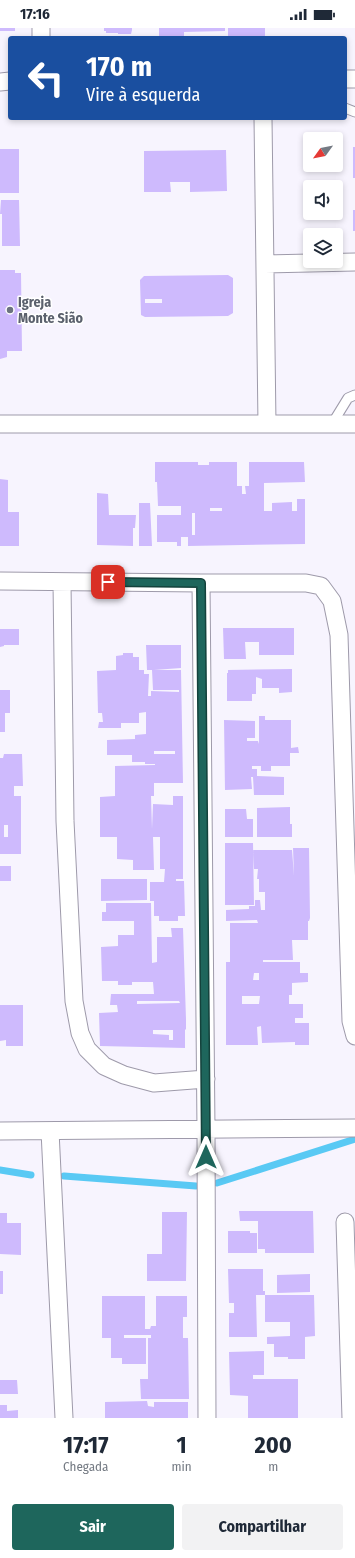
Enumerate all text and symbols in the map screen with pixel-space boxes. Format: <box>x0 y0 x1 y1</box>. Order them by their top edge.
text: 17:16 <box>20 5 50 23</box>
text: 170 m <box>86 50 152 83</box>
icon: left <box>20 52 72 104</box>
text: Vire à esquerda <box>86 84 200 106</box>
north arrow <box>303 132 343 172</box>
map controls <box>303 132 343 268</box>
button: sound <box>303 180 343 220</box>
button: layers <box>303 228 343 268</box>
place label: Igreja Monte Sião <box>18 294 83 327</box>
marker: Igreja Monte Sião <box>5 305 15 315</box>
pin <box>91 565 125 599</box>
icon: arrive <box>97 571 119 593</box>
position arrow <box>185 1136 227 1178</box>
text: 17:17 <box>63 1431 108 1459</box>
text: 1 <box>176 1431 187 1459</box>
text: 200 <box>255 1431 292 1459</box>
text: Chegada <box>63 1459 108 1474</box>
text: min <box>171 1459 192 1474</box>
text: m <box>268 1459 278 1474</box>
button: Sair <box>12 1504 174 1550</box>
button: Compartilhar <box>182 1504 343 1550</box>

